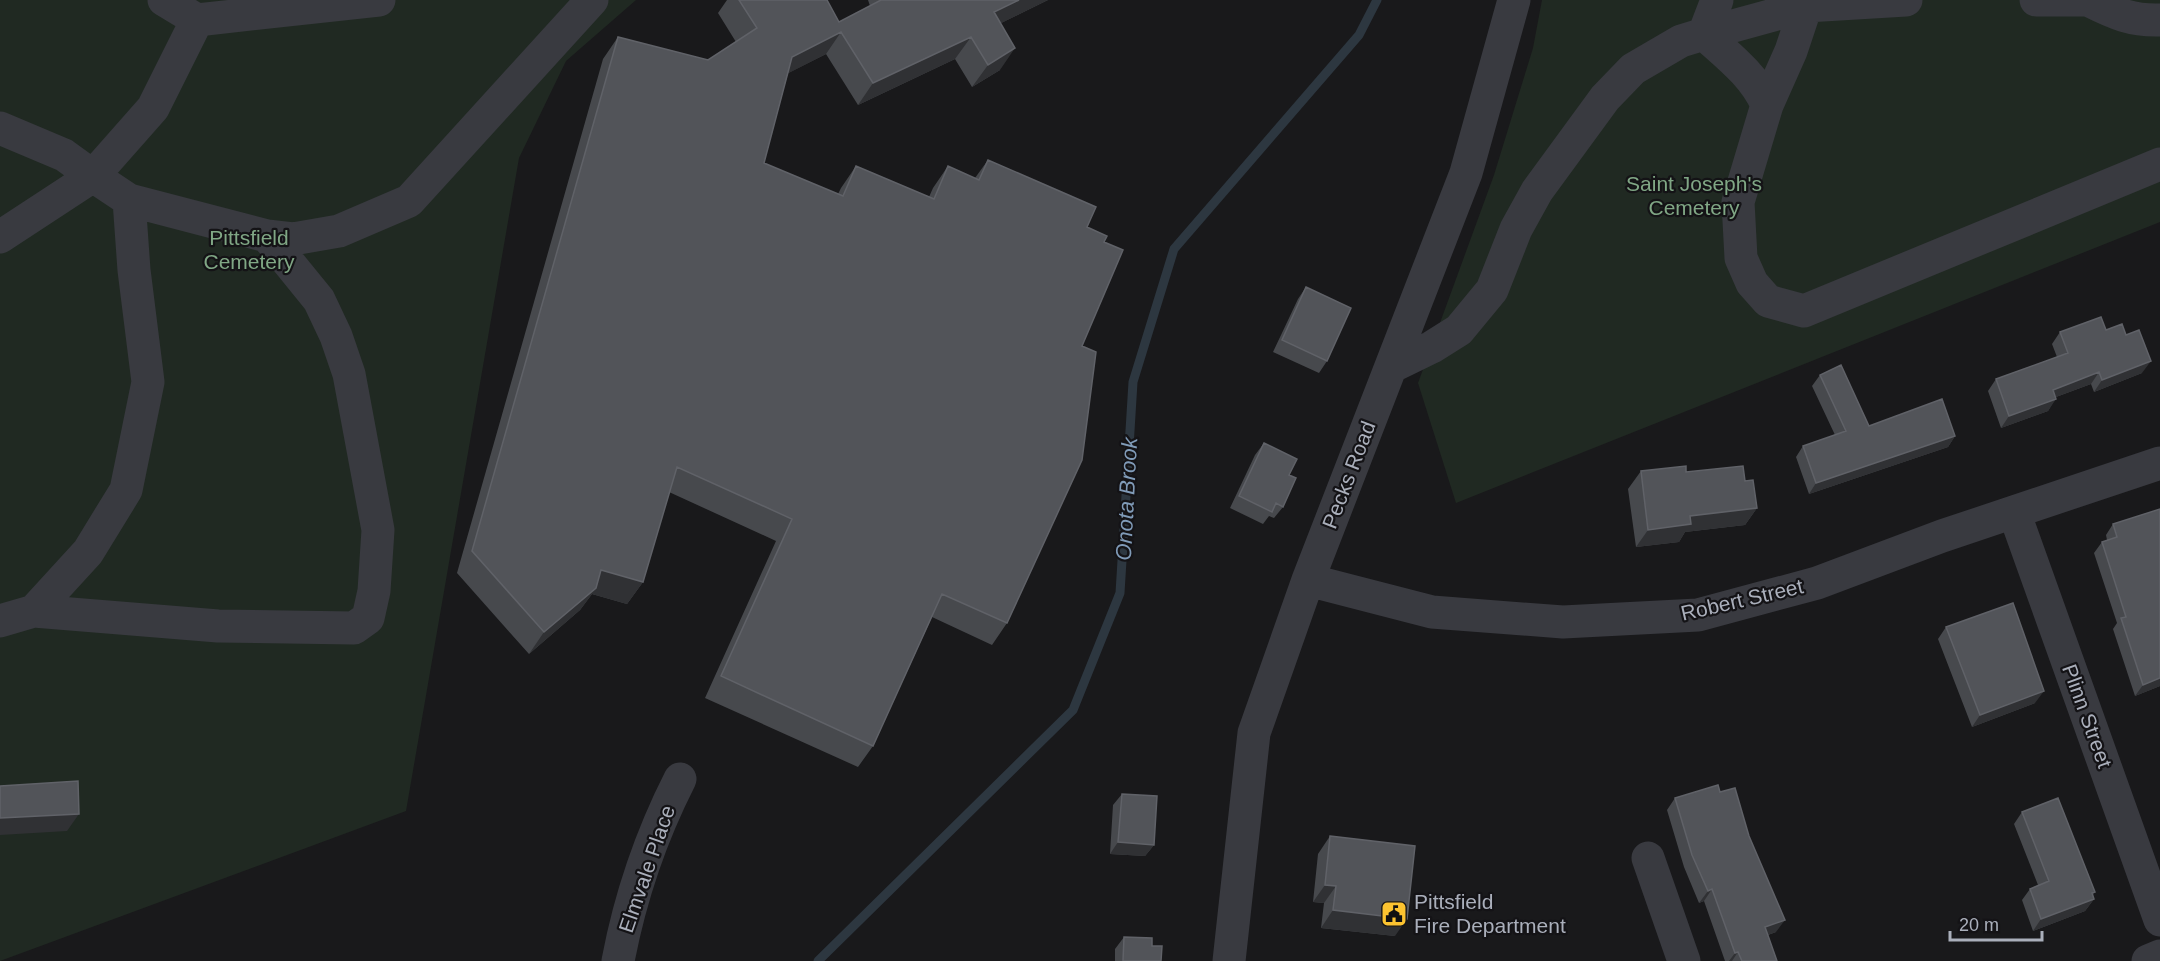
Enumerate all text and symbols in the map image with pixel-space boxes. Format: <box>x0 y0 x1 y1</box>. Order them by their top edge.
park label: Saint Joseph's Cemetery <box>1626 172 1762 219</box>
park label: Pittsfield Cemetery <box>203 226 295 273</box>
street label: Pecks Road <box>1318 418 1380 532</box>
water label: Onota Brook <box>1111 436 1142 561</box>
street label: Robert Street <box>1678 574 1805 625</box>
street label: Plinn Street <box>2058 661 2117 771</box>
street label: Elmvale Place <box>614 802 679 935</box>
place label: Pittsfield Fire Department <box>1414 890 1566 937</box>
public building icon: Pittsfield Fire Department <box>1379 899 1409 929</box>
scale bar <box>1950 904 2042 942</box>
text: 20 m <box>1959 915 1999 935</box>

